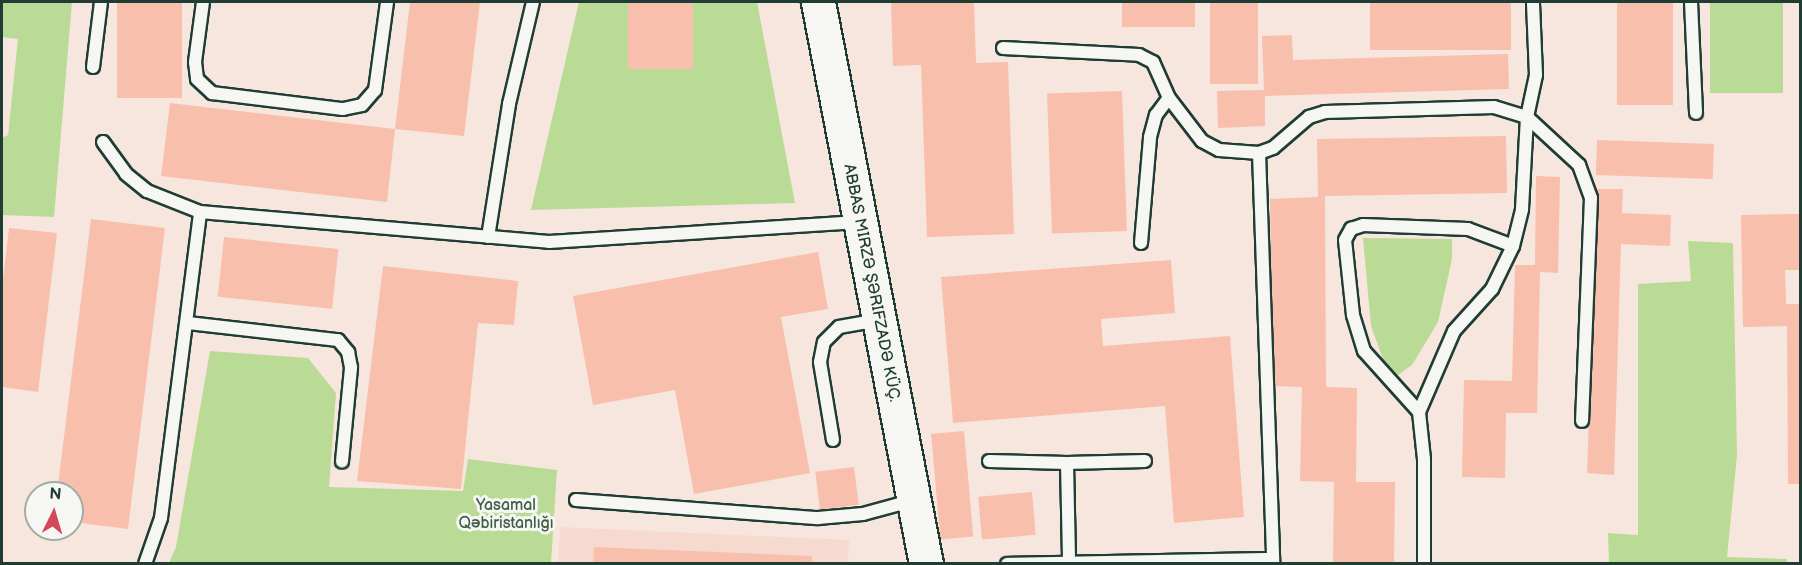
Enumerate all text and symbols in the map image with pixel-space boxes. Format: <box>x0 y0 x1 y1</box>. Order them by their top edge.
street label: ABBAS MIRZƏ ŞƏRIFZADƏ KÜÇ. <box>838 162 904 404</box>
north arrow <box>24 481 84 541</box>
text: N <box>49 485 62 505</box>
park label: Yasamal Qəbiristanlığı <box>458 496 554 534</box>

